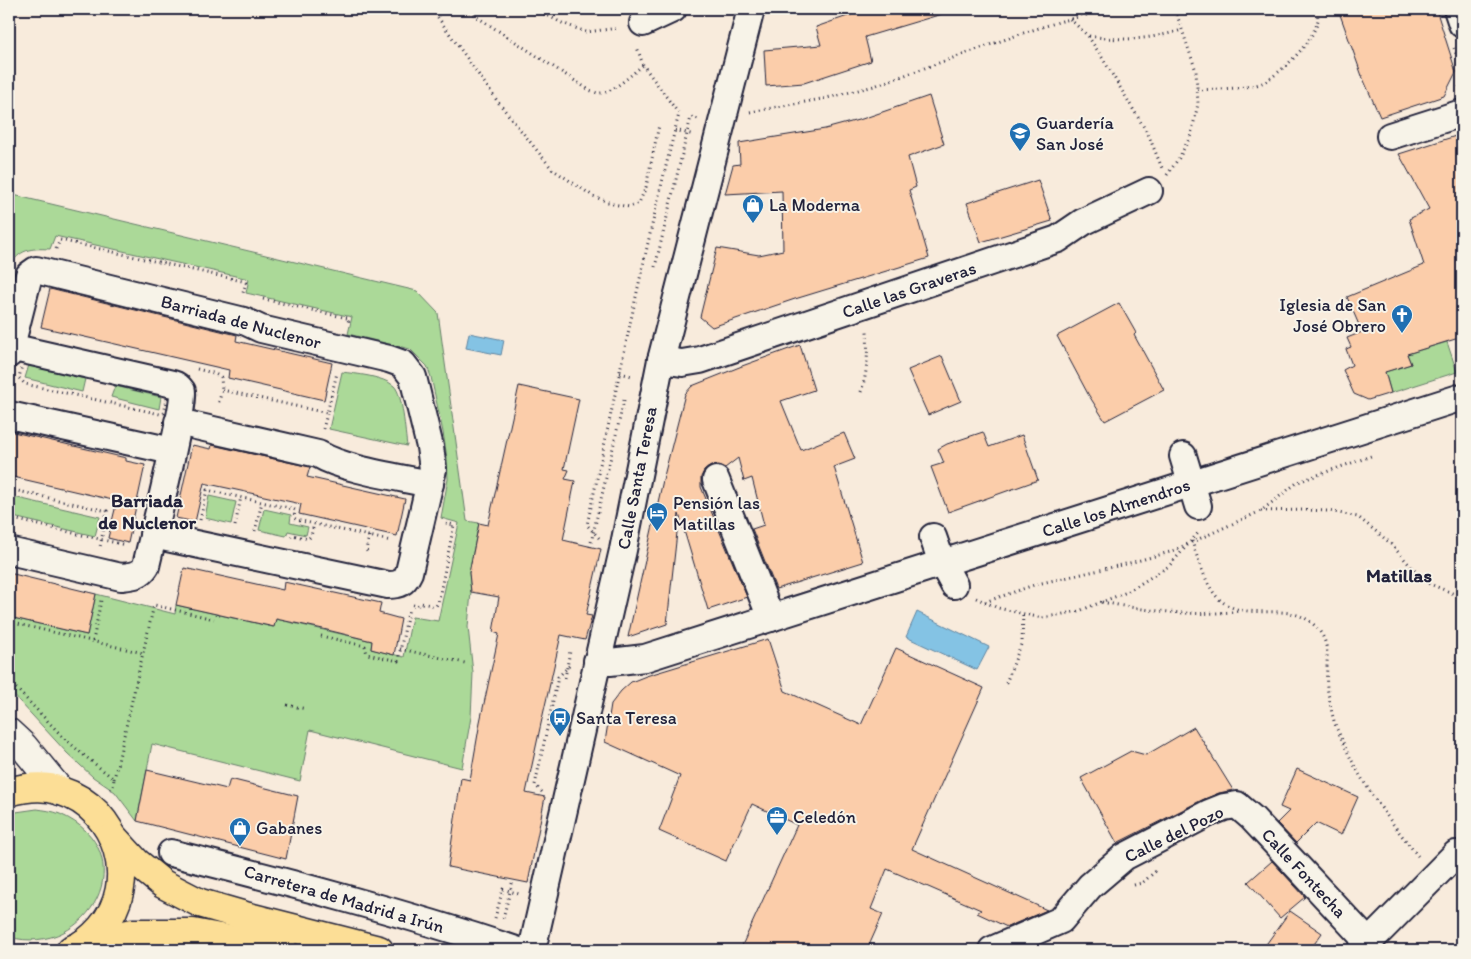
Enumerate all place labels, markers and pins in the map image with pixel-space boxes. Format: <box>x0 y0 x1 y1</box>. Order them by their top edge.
place label: Guardería San José <box>1036 112 1114 155</box>
school or university icon: Guardería San José <box>1008 121 1032 152</box>
shop icon: La Moderna <box>741 193 765 224</box>
place label: La Moderna <box>769 194 861 216</box>
place label: Iglesia de San José Obrero <box>1279 294 1386 337</box>
church icon: Iglesia de San José Obrero <box>1390 303 1414 334</box>
place label: Pensión las Matillas <box>673 492 760 535</box>
hotel icon: Pensión las Matillas <box>645 501 669 532</box>
bus stop icon: Santa Teresa <box>548 706 572 737</box>
place label: Santa Teresa <box>576 707 677 729</box>
office icon: Celedón <box>765 805 789 836</box>
place label: Celedón <box>793 806 856 828</box>
shop icon: Gabanes <box>228 816 252 847</box>
place label: Gabanes <box>256 817 322 839</box>

